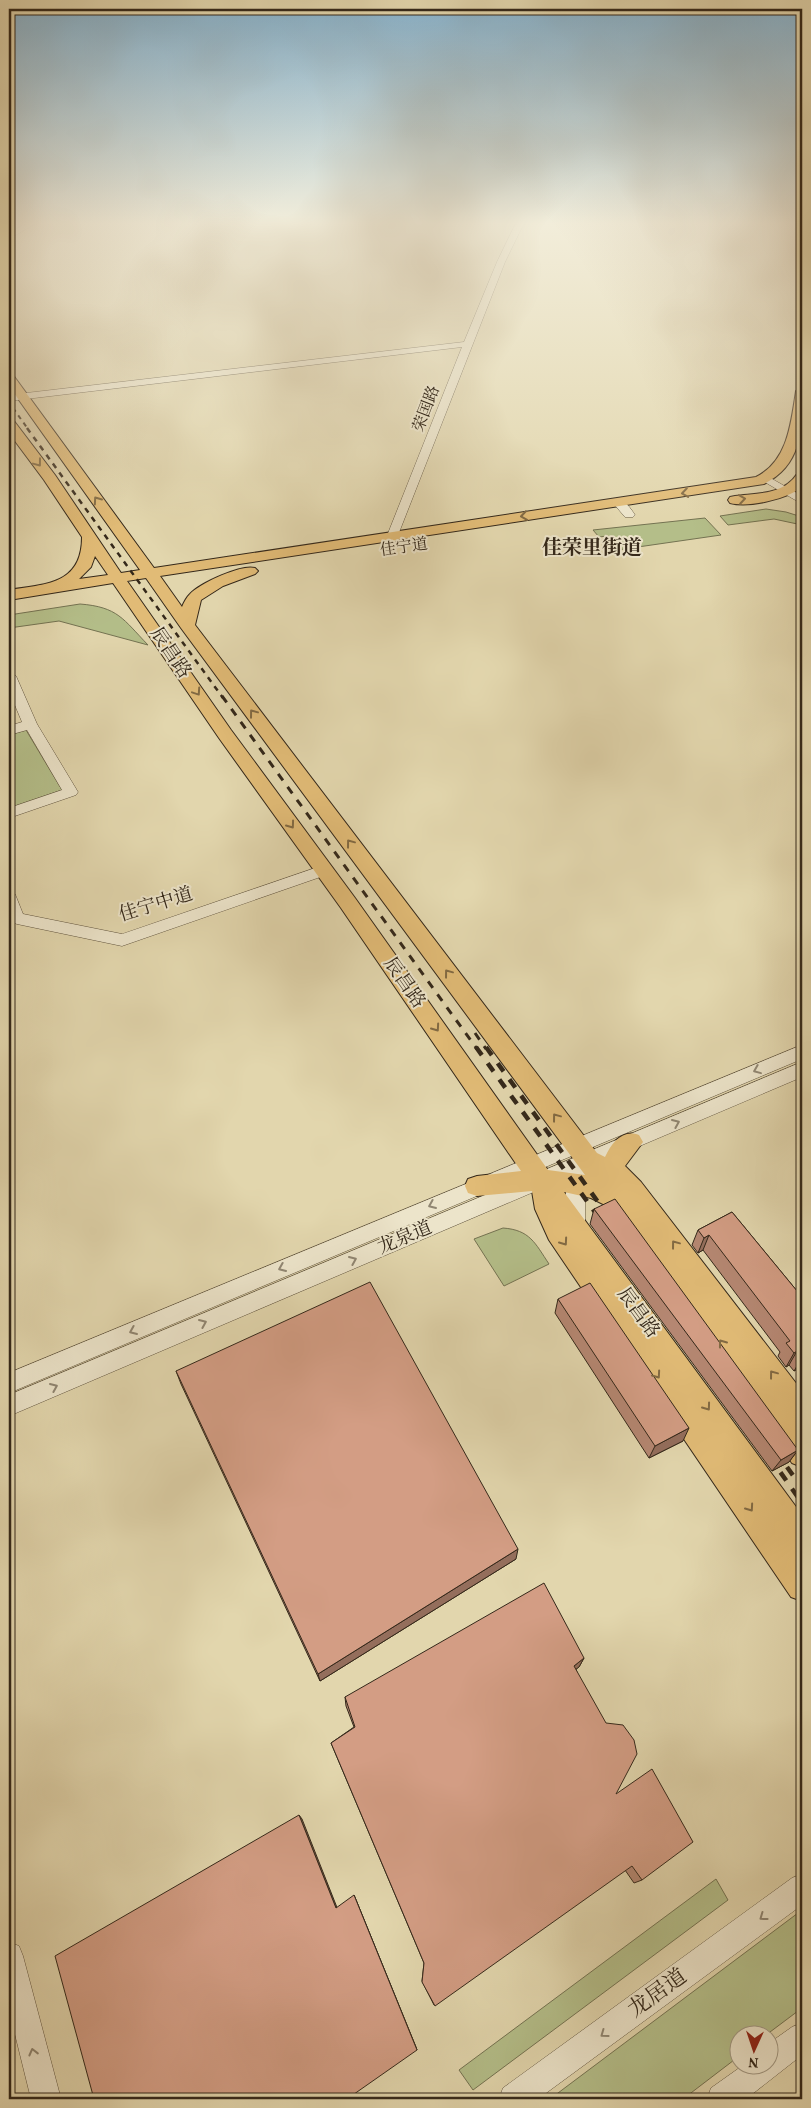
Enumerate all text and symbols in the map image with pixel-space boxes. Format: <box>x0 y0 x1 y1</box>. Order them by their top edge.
street label: 荣国路 <box>408 383 446 435</box>
one-way arrow <box>32 457 41 467</box>
one-way arrow <box>681 487 689 498</box>
one-way arrow <box>739 494 747 505</box>
one-way arrow <box>94 496 103 506</box>
one-way arrow <box>520 510 528 521</box>
street label: 佳宁道 <box>379 534 429 562</box>
district label: 佳荣里街道 <box>542 535 642 563</box>
street label: 辰昌路 <box>143 622 197 684</box>
one-way arrow <box>191 686 200 696</box>
one-way arrow <box>250 710 258 719</box>
one-way arrow <box>285 819 294 829</box>
one-way arrow <box>347 839 356 849</box>
street label: 佳宁中道 <box>116 881 196 929</box>
street label: 辰昌路 <box>377 952 431 1014</box>
one-way arrow <box>445 970 453 979</box>
one-way arrow <box>430 1023 439 1032</box>
one-way arrow <box>753 1064 762 1075</box>
one-way arrow <box>553 1113 562 1123</box>
one-way arrow <box>671 1118 680 1129</box>
one-way arrow <box>428 1198 437 1209</box>
street label: 龙泉道 <box>374 1215 436 1261</box>
one-way arrow <box>558 1236 567 1246</box>
one-way arrow <box>672 1241 680 1250</box>
one-way arrow <box>348 1255 357 1266</box>
one-way arrow <box>279 1262 287 1272</box>
street label: 辰昌路 <box>611 1282 665 1344</box>
one-way arrow <box>198 1319 207 1330</box>
one-way arrow <box>129 1324 138 1335</box>
one-way arrow <box>719 1339 728 1349</box>
one-way arrow <box>651 1369 660 1379</box>
one-way arrow <box>770 1371 778 1380</box>
one-way arrow <box>49 1382 58 1393</box>
one-way arrow <box>701 1401 709 1410</box>
one-way arrow <box>744 1503 753 1512</box>
one-way arrow <box>760 1912 769 1920</box>
street label: 龙居道 <box>622 1962 694 2026</box>
north arrow <box>728 2026 778 2076</box>
one-way arrow <box>600 2028 610 2037</box>
one-way arrow <box>29 2049 39 2057</box>
text: N <box>748 2052 759 2071</box>

